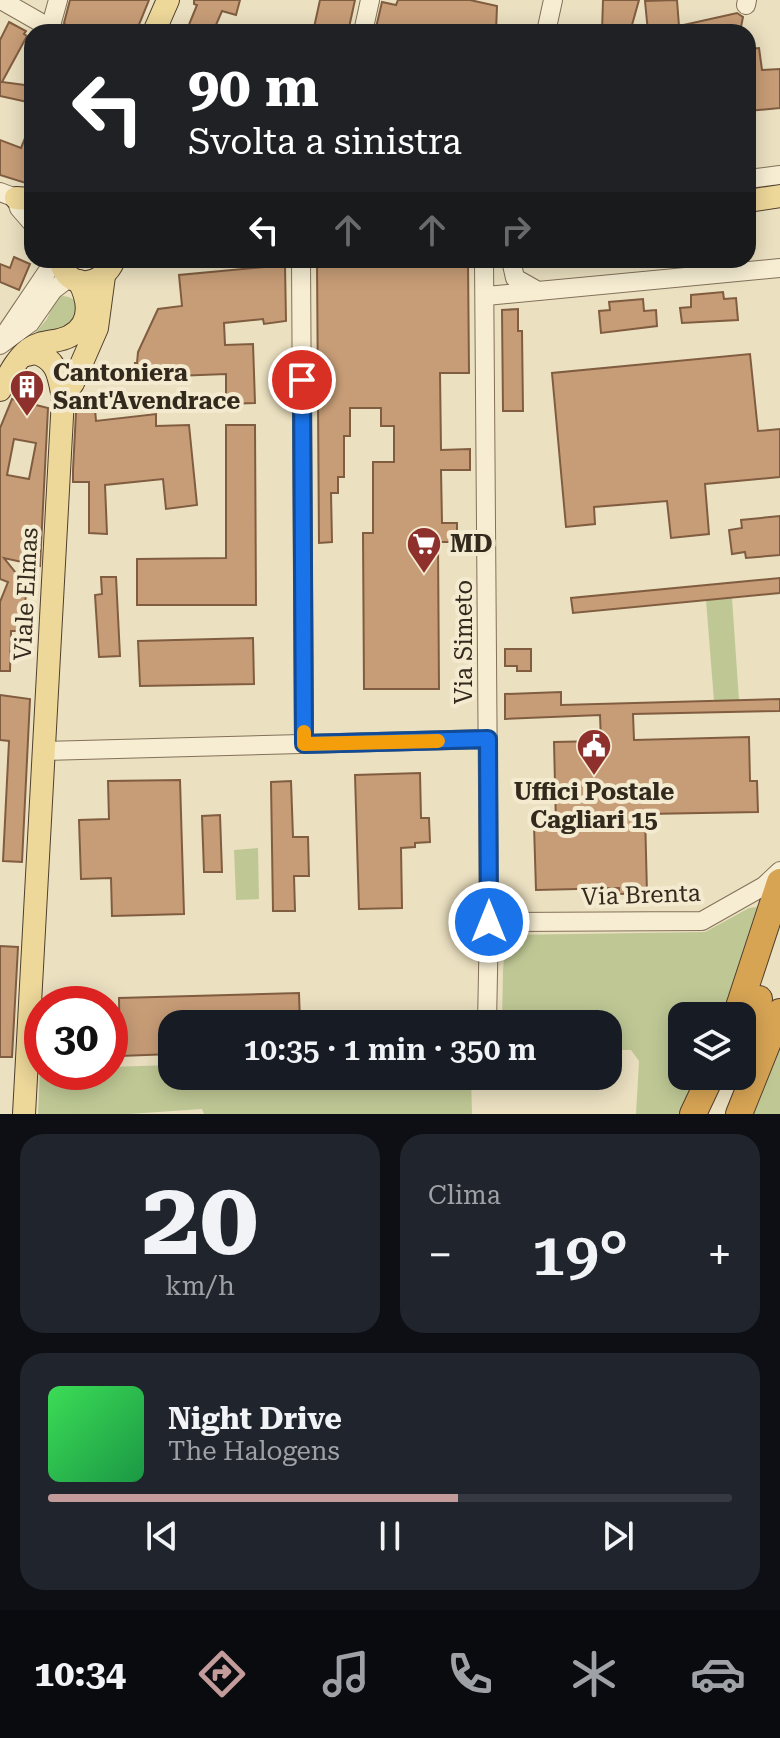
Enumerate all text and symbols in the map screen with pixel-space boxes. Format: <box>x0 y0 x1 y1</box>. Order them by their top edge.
text: 90 m <box>188 54 319 120</box>
icon: left <box>56 56 160 160</box>
text: Svolta a sinistra <box>188 121 462 163</box>
icon: left <box>242 208 286 252</box>
icon: ahead <box>326 208 370 252</box>
icon: ahead <box>410 208 454 252</box>
icon: right <box>494 208 538 252</box>
pin <box>268 346 336 414</box>
icon: arrive <box>280 358 324 402</box>
place label: Cantoniera Sant'Avendrace <box>53 359 240 415</box>
building icon: Cantoniera Sant'Avendrace <box>8 368 46 418</box>
supermarket icon: MD <box>405 525 443 575</box>
street label: Viale Elmas <box>9 527 43 661</box>
place label: MD <box>450 530 492 558</box>
street label: Via Simeto <box>450 580 478 704</box>
public building icon: Uffici Postale Cagliari 15 <box>575 727 613 777</box>
place label: Uffici Postale Cagliari 15 <box>514 778 674 834</box>
street label: Via Brenta <box>581 879 701 911</box>
position arrow <box>447 880 531 964</box>
speed limit sign: 30 <box>24 986 128 1090</box>
map controls <box>668 1002 756 1090</box>
button: layers <box>668 1002 756 1090</box>
text: 10:35 · 1 min · 350 m <box>244 1032 536 1067</box>
text: 20 <box>142 1158 258 1279</box>
text: Clima <box>428 1180 501 1210</box>
text: 19° <box>532 1219 628 1290</box>
text: − <box>428 1229 453 1281</box>
text: + <box>707 1229 732 1281</box>
text: km/h <box>165 1271 235 1301</box>
text: Night Drive <box>168 1401 342 1436</box>
text: The Halogens <box>168 1436 340 1466</box>
icon: previous <box>140 1514 184 1558</box>
icon: pause <box>368 1514 412 1558</box>
icon: next <box>596 1514 640 1558</box>
icon: directions <box>194 1646 250 1702</box>
icon: music <box>318 1646 374 1702</box>
icon: phone <box>442 1646 498 1702</box>
icon: climate <box>566 1646 622 1702</box>
icon: car <box>690 1646 746 1702</box>
text: 10:34 <box>34 1653 126 1695</box>

